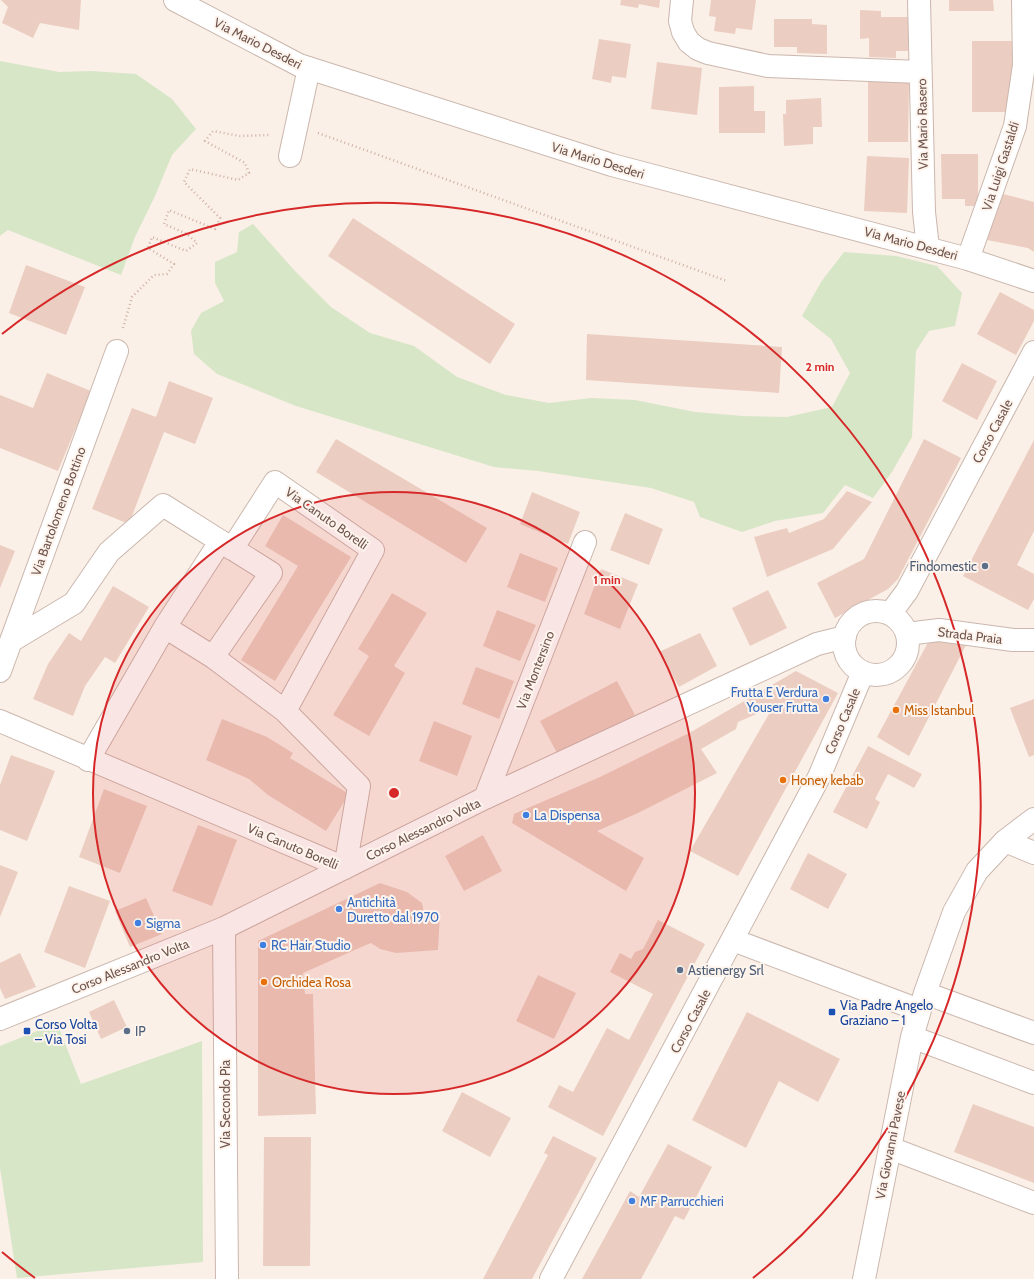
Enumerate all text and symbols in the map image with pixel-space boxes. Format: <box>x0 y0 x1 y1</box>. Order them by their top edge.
street label: Via Mario Desderi <box>211 14 305 72</box>
street label: Via Mario Rasero <box>913 78 931 170</box>
street label: Via Luigi Gastaldi <box>978 119 1022 213</box>
street label: Via Mario Desderi <box>550 138 646 182</box>
street label: Via Mario Desderi <box>862 223 960 263</box>
text: 2 min <box>806 359 834 374</box>
street label: Corso Casale <box>968 396 1016 466</box>
street label: Via Bartolomeno Bottino <box>27 444 89 578</box>
street label: Via Canuto Borelli <box>282 483 372 553</box>
place label: Findomestic <box>909 558 977 574</box>
marker: Findomestic <box>980 561 990 571</box>
text: 1 min <box>593 572 621 587</box>
street label: Strada Praia <box>937 623 1004 647</box>
street label: Via Montersino <box>513 628 557 712</box>
place label: Frutta E Verdura Youser Frutta <box>731 684 819 715</box>
street label: Corso Casale <box>821 685 863 756</box>
marker: Frutta E Verdura Youser Frutta <box>821 694 831 704</box>
place label: Miss Istanbul <box>904 702 974 718</box>
marker: Miss Istanbul <box>891 705 901 715</box>
place label: Honey kebab <box>791 772 863 788</box>
marker: Honey kebab <box>778 775 788 785</box>
centre of rings <box>387 786 401 800</box>
street label: Corso Alessandro Volta <box>363 794 484 864</box>
place label: La Dispensa <box>534 807 601 823</box>
marker: La Dispensa <box>521 810 531 820</box>
street label: Via Canuto Borelli <box>245 820 341 872</box>
place label: Antichità Duretto dal 1970 <box>347 894 439 925</box>
marker: Antichità Duretto dal 1970 <box>334 904 344 914</box>
place label: Sigma <box>146 915 181 931</box>
marker: Sigma <box>133 918 143 928</box>
street label: Corso Alessandro Volta <box>69 935 192 997</box>
place label: RC Hair Studio <box>271 937 351 953</box>
marker: RC Hair Studio <box>258 940 268 950</box>
place label: Astienergy Srl <box>688 962 764 978</box>
marker: Astienergy Srl <box>675 965 685 975</box>
place label: Orchidea Rosa <box>272 974 352 990</box>
marker: Orchidea Rosa <box>259 977 269 987</box>
street label: Corso Casale <box>666 986 714 1056</box>
place label: Via Padre Angelo Graziano – 1 <box>840 997 933 1028</box>
marker: Via Padre Angelo Graziano – 1 <box>827 1007 837 1017</box>
place label: Corso Volta – Via Tosi <box>35 1016 98 1047</box>
place label: IP <box>135 1023 146 1039</box>
marker: Corso Volta – Via Tosi <box>22 1026 32 1036</box>
marker: IP <box>122 1026 132 1036</box>
street label: Via Secondo Pia <box>217 1059 233 1148</box>
street label: Via Giovanni Pavese <box>872 1089 908 1200</box>
place label: MF Parrucchieri <box>640 1193 724 1209</box>
marker: MF Parrucchieri <box>627 1196 637 1206</box>

